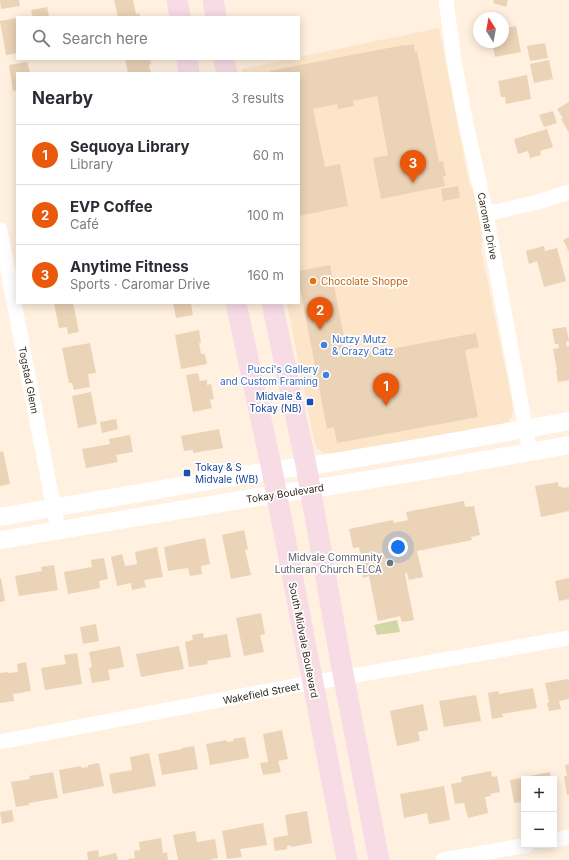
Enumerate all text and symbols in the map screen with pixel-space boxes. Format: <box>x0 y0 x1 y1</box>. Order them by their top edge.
north arrow <box>473 12 509 48</box>
search box <box>16 16 300 60</box>
icon: search <box>30 27 52 49</box>
text: Search here <box>62 29 148 48</box>
text: Nearby <box>32 88 93 108</box>
text: 3 results <box>231 90 284 106</box>
text: Sequoya Library <box>70 137 190 156</box>
text: 1 <box>42 147 48 163</box>
text: 60 m <box>253 147 284 163</box>
pin: 3 <box>400 150 426 183</box>
text: Library <box>70 156 113 172</box>
street label: Caromar Drive <box>476 191 500 261</box>
text: EVP Coffee <box>70 197 153 216</box>
text: 2 <box>41 207 49 223</box>
text: 100 m <box>247 207 284 223</box>
text: Café <box>70 216 99 232</box>
text: Anytime Fitness <box>70 257 189 276</box>
text: 3 <box>41 267 49 283</box>
text: 160 m <box>247 267 284 283</box>
place label: Chocolate Shoppe <box>321 275 408 287</box>
text: Sports · Caromar Drive <box>70 276 210 292</box>
marker: Chocolate Shoppe <box>308 276 318 286</box>
pin: 2 <box>307 297 333 330</box>
place label: Nutzy Mutz & Crazy Catz <box>332 333 394 357</box>
marker: Nutzy Mutz & Crazy Catz <box>319 340 329 350</box>
street label: Togstad Glenn <box>17 345 41 415</box>
place label: Pucci's Gallery and Custom Framing <box>220 363 318 387</box>
marker: Pucci's Gallery and Custom Framing <box>321 370 331 380</box>
pin: 1 <box>373 373 399 406</box>
place label: Midvale & Tokay (NB) <box>250 390 303 414</box>
marker: Midvale & Tokay (NB) <box>305 397 315 407</box>
place label: Tokay & S Midvale (WB) <box>195 461 259 485</box>
marker: Tokay & S Midvale (WB) <box>182 468 192 478</box>
street label: Tokay Boulevard <box>245 481 325 505</box>
your location <box>388 537 408 557</box>
place label: Midvale Community Lutheran Church ELCA <box>275 551 382 575</box>
marker: Midvale Community Lutheran Church ELCA <box>385 558 395 568</box>
street label: South Midvale Boulevard <box>287 581 321 699</box>
street label: Wakefield Street <box>222 680 301 706</box>
map controls <box>521 776 557 848</box>
button: + <box>521 776 557 812</box>
button: − <box>521 812 557 848</box>

